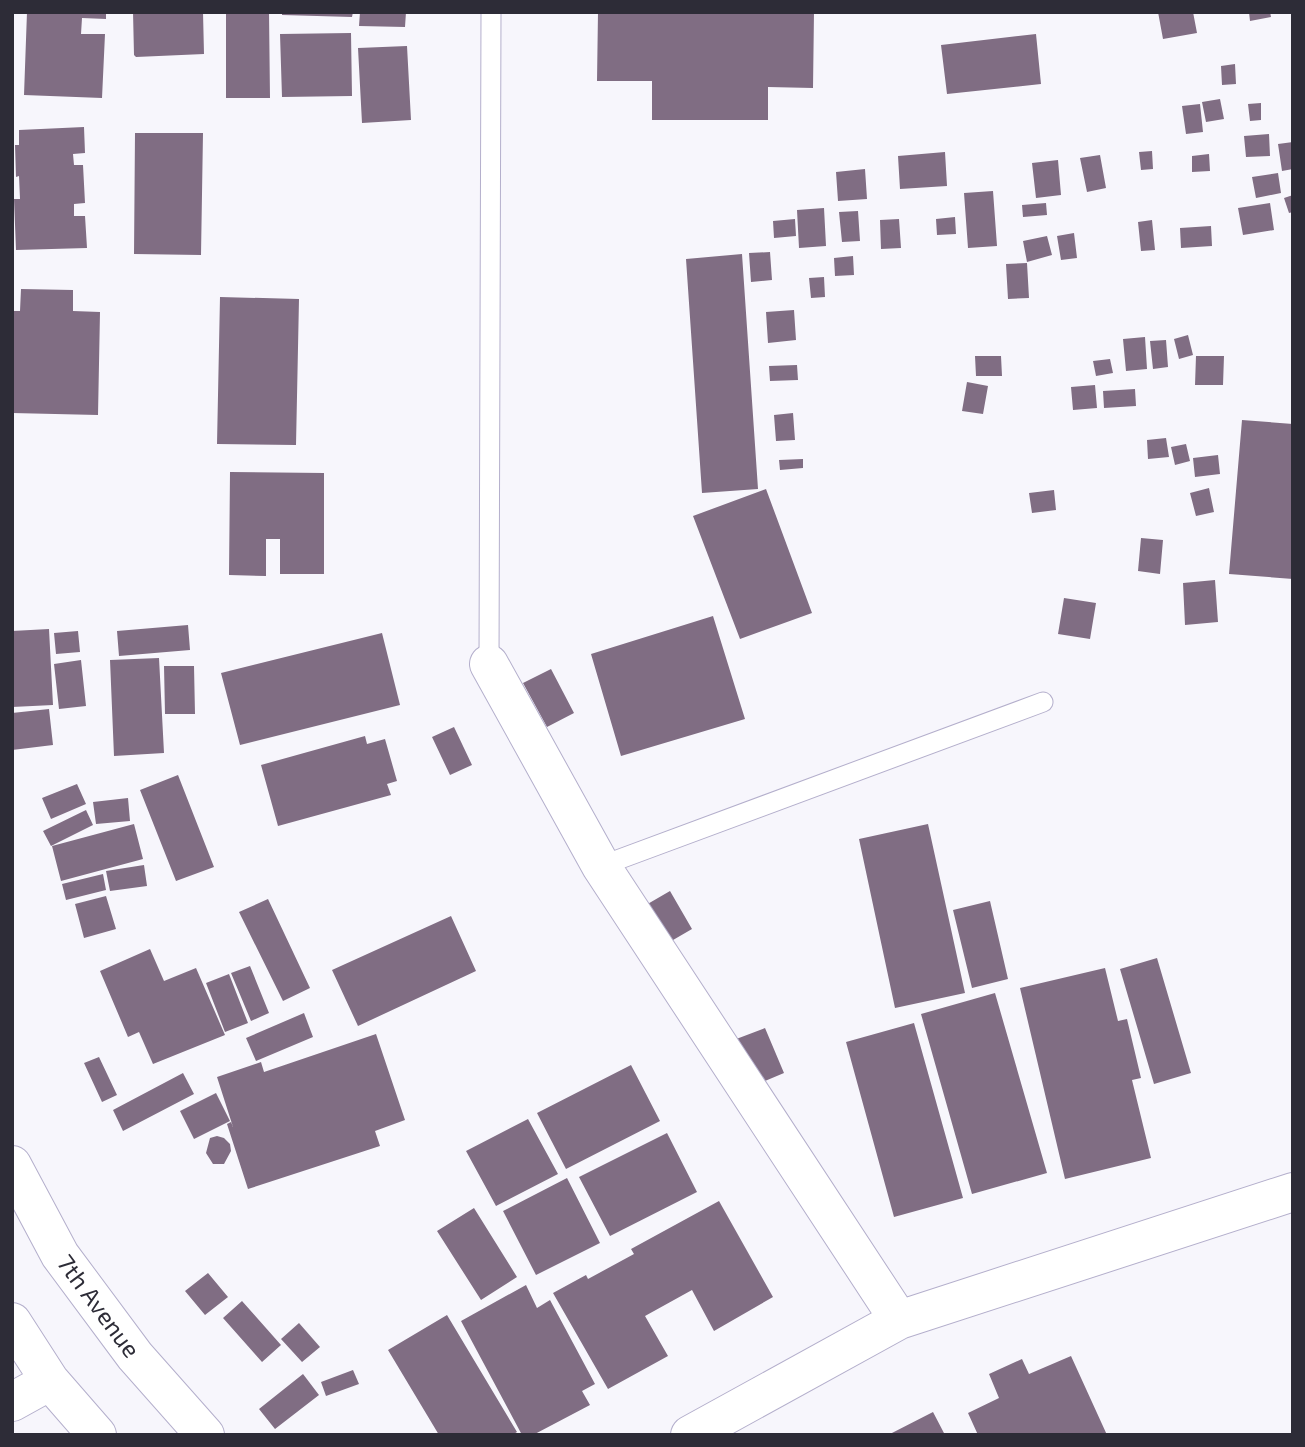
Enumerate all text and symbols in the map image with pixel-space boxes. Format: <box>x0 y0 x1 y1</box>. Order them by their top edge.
street label: 7th Avenue <box>52 1248 147 1363</box>

